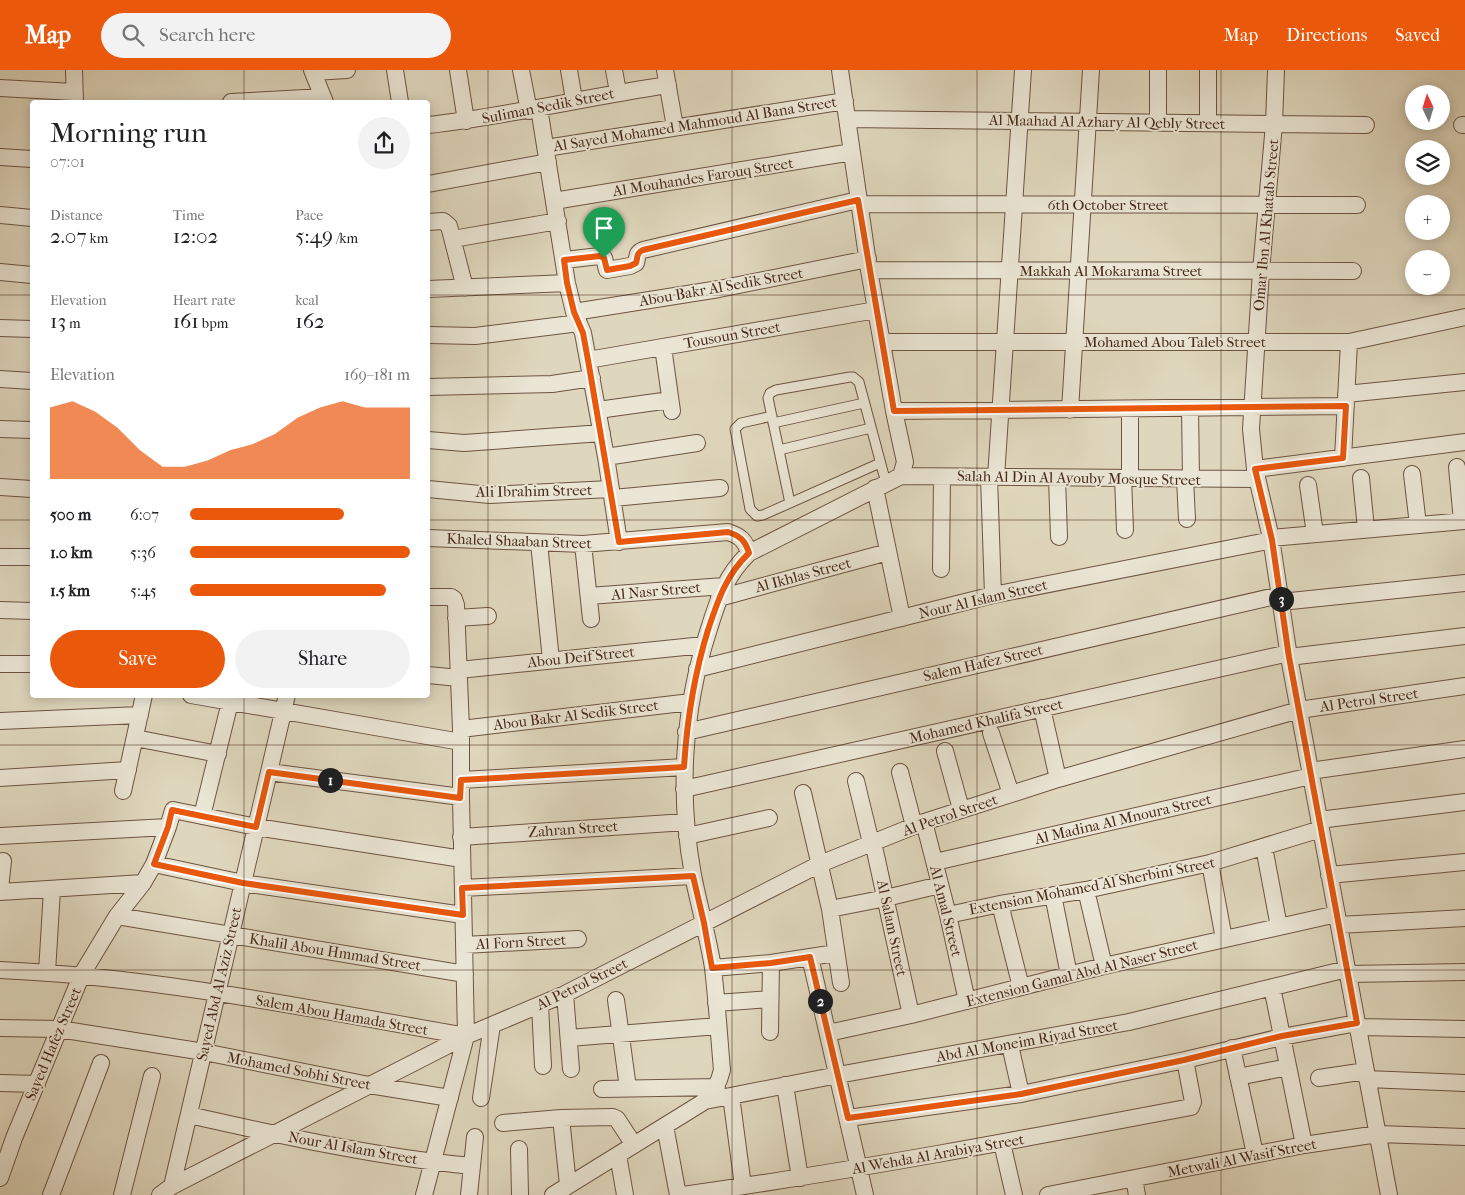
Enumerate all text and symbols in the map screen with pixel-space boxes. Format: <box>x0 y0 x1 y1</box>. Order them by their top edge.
search box <box>101 13 451 58</box>
text: Map <box>25 21 71 49</box>
icon: search <box>119 21 147 49</box>
text: Search here <box>159 24 255 46</box>
text: Map <box>1224 25 1258 46</box>
text: Directions <box>1286 25 1367 46</box>
text: Saved <box>1395 25 1440 46</box>
street label: Suliman Sedik Street <box>480 84 616 128</box>
north arrow <box>1405 85 1450 130</box>
map controls <box>1405 85 1450 295</box>
street label: Al Sayed Mohamed Mahmoud Al Bana Street <box>551 93 839 155</box>
street label: Al Maahad Al Azhary Al Qebly Street <box>988 111 1226 133</box>
text: Morning run <box>50 116 207 149</box>
button: share <box>358 117 410 169</box>
street label: Omar Ibn Al Khatab Street <box>1250 138 1283 312</box>
button: layers <box>1405 140 1450 185</box>
text: 07:01 <box>50 152 85 171</box>
street label: Al Mouhandes Farouq Street <box>610 154 795 200</box>
button: + <box>1405 195 1450 240</box>
street label: 6th October Street <box>1048 196 1169 214</box>
text: Distance <box>50 207 103 224</box>
text: Time <box>173 207 204 224</box>
text: Pace <box>295 207 323 224</box>
pin <box>583 207 625 258</box>
icon: arrive <box>590 214 618 242</box>
text: 2.07 <box>50 224 87 248</box>
text: 12:02 <box>173 224 218 248</box>
text: 5:49 <box>295 224 333 248</box>
text: km <box>87 230 108 247</box>
text: /km <box>333 230 358 247</box>
button: − <box>1405 250 1450 295</box>
street label: Makkah Al Mokarama Street <box>1020 262 1203 280</box>
street label: Abou Bakr Al Sedik Street <box>637 264 805 310</box>
text: Elevation <box>50 292 107 309</box>
text: Heart rate <box>173 292 235 309</box>
text: kcal <box>295 292 319 309</box>
text: 13 <box>50 309 66 333</box>
text: 161 <box>173 309 199 333</box>
text: 162 <box>295 309 325 333</box>
text: m <box>66 315 81 332</box>
text: bpm <box>199 315 228 332</box>
street label: Tousoun Street <box>682 318 782 352</box>
street label: Mohamed Abou Taleb Street <box>1084 333 1267 351</box>
text: Elevation <box>50 365 115 384</box>
text: 169–181 m <box>344 365 410 384</box>
street label: Salah Al Din Al Ayouby Mosque Street <box>957 467 1202 489</box>
street label: Ali Ibrahim Street <box>475 481 593 501</box>
text: 500 m <box>50 505 91 524</box>
text: 6:07 <box>130 505 159 524</box>
street label: Khaled Shaaban Street <box>446 529 593 553</box>
text: 1.0 km <box>50 543 93 562</box>
text: 5:36 <box>130 543 156 562</box>
street label: Al Ikhlas Street <box>752 553 854 597</box>
street label: Nour Al Islam Street <box>917 575 1050 623</box>
street label: Al Nasr Street <box>609 578 702 604</box>
text: 1.5 km <box>50 581 90 600</box>
text: 5:45 <box>130 581 157 600</box>
pin: 3 <box>1268 586 1294 612</box>
text: 3 <box>1279 591 1284 608</box>
button: Save <box>50 630 225 688</box>
button: Share <box>235 630 410 688</box>
street label: Salem Hafez Street <box>921 640 1045 686</box>
street label: Abou Deif Street <box>525 642 636 672</box>
street label: Al Petrol Street <box>1318 684 1420 716</box>
street label: Mohamed Khalifa Street <box>907 694 1065 747</box>
street label: Abou Bakr Al Sedik Street <box>491 696 660 734</box>
pin: 1 <box>318 768 342 792</box>
text: 1 <box>328 772 333 789</box>
street label: Al Petrol Street <box>899 790 1000 840</box>
street label: Al Madina Al Mnoura Street <box>1032 790 1214 848</box>
street label: Zahran Street <box>527 817 619 841</box>
street label: Extension Mohamed Al Sherbini Street <box>967 853 1217 919</box>
street label: Al Amal Street <box>926 863 966 959</box>
street label: Al Salam Street <box>873 877 911 978</box>
street label: Sayed Abd Al Aziz Street <box>193 905 246 1063</box>
street label: Khalil Abou Hmmad Street <box>248 930 423 975</box>
street label: Al Forn Street <box>474 931 567 953</box>
street label: Extension Gamal Abd Al Naser Street <box>964 935 1200 1011</box>
street label: Al Petrol Street <box>533 954 631 1014</box>
street label: Sayed Hafez Street <box>21 984 85 1103</box>
pin: 2 <box>808 988 832 1014</box>
street label: Salem Abou Hamada Street <box>254 991 430 1039</box>
text: 2 <box>817 993 824 1010</box>
street label: Abd Al Moneim Riyad Street <box>934 1016 1120 1066</box>
street label: Mohamed Sobhi Street <box>225 1048 373 1094</box>
street label: Nour Al Islam Street <box>287 1128 420 1168</box>
street label: Al Wehda Al Arabiya Street <box>850 1130 1026 1178</box>
street label: Metwali Al Wasif Street <box>1166 1135 1319 1181</box>

